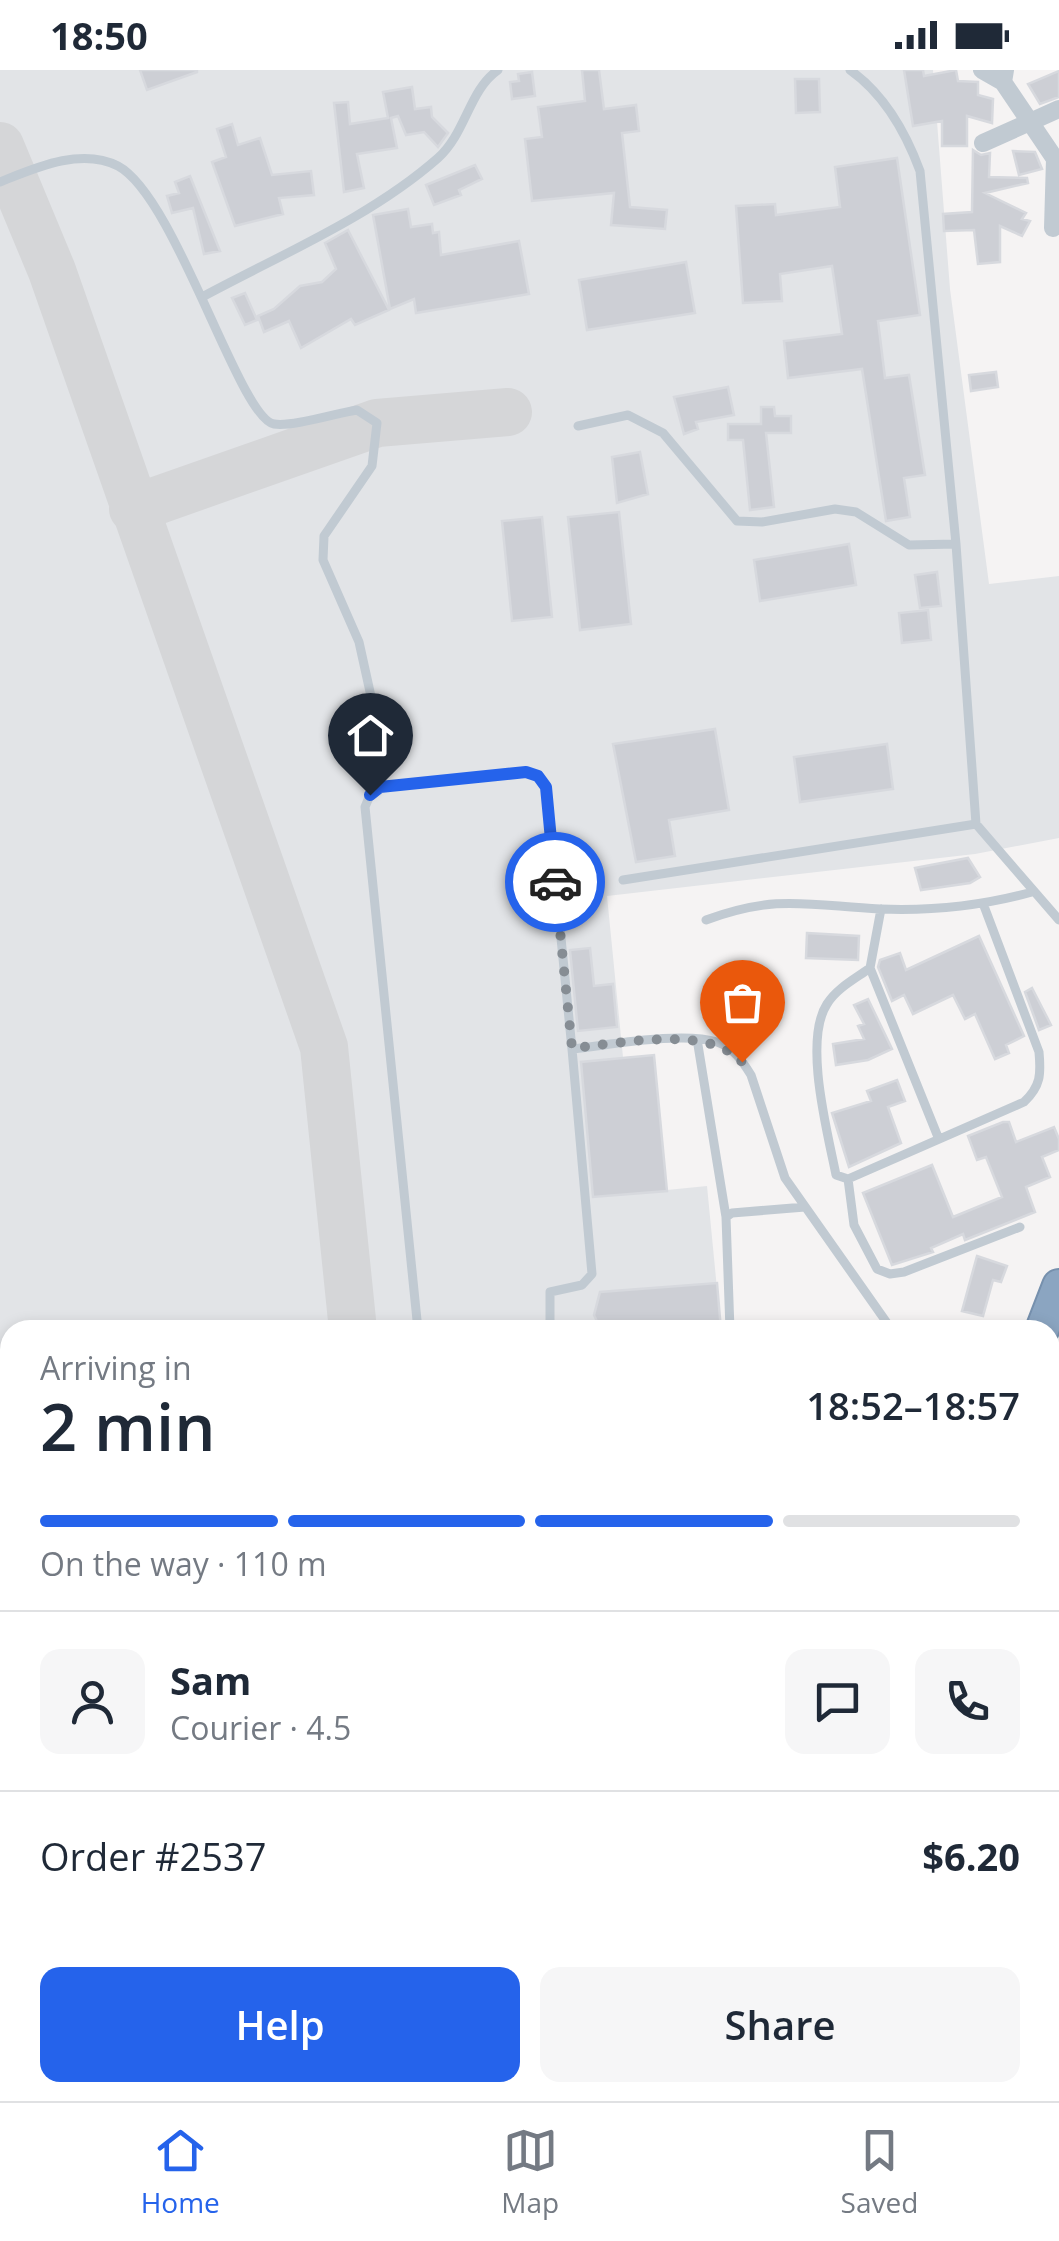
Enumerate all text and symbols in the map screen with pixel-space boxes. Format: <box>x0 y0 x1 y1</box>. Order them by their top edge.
text: 18:50 <box>50 9 148 61</box>
pin <box>328 693 413 796</box>
icon: home <box>343 708 398 763</box>
courier <box>505 832 605 932</box>
icon: car <box>528 855 583 910</box>
pin <box>700 960 785 1063</box>
icon: bag <box>715 975 770 1030</box>
text: Arriving in <box>40 1346 192 1389</box>
text: 18:52–18:57 <box>806 1379 1020 1431</box>
text: 2 min <box>40 1382 215 1470</box>
text: On the way · 110 m <box>40 1542 327 1585</box>
button: person <box>40 1649 145 1754</box>
button: chat <box>785 1649 890 1754</box>
button: phone <box>915 1649 1020 1754</box>
text: Sam <box>170 1654 251 1706</box>
text: Courier · 4.5 <box>170 1706 351 1749</box>
text: Order #2537 <box>40 1830 267 1882</box>
text: $6.20 <box>922 1830 1020 1882</box>
button: Help <box>40 1967 520 2082</box>
button: Share <box>540 1967 1020 2082</box>
tab: Home <box>141 2123 220 2221</box>
tab: Map <box>501 2123 559 2221</box>
tab: Saved <box>841 2123 918 2221</box>

